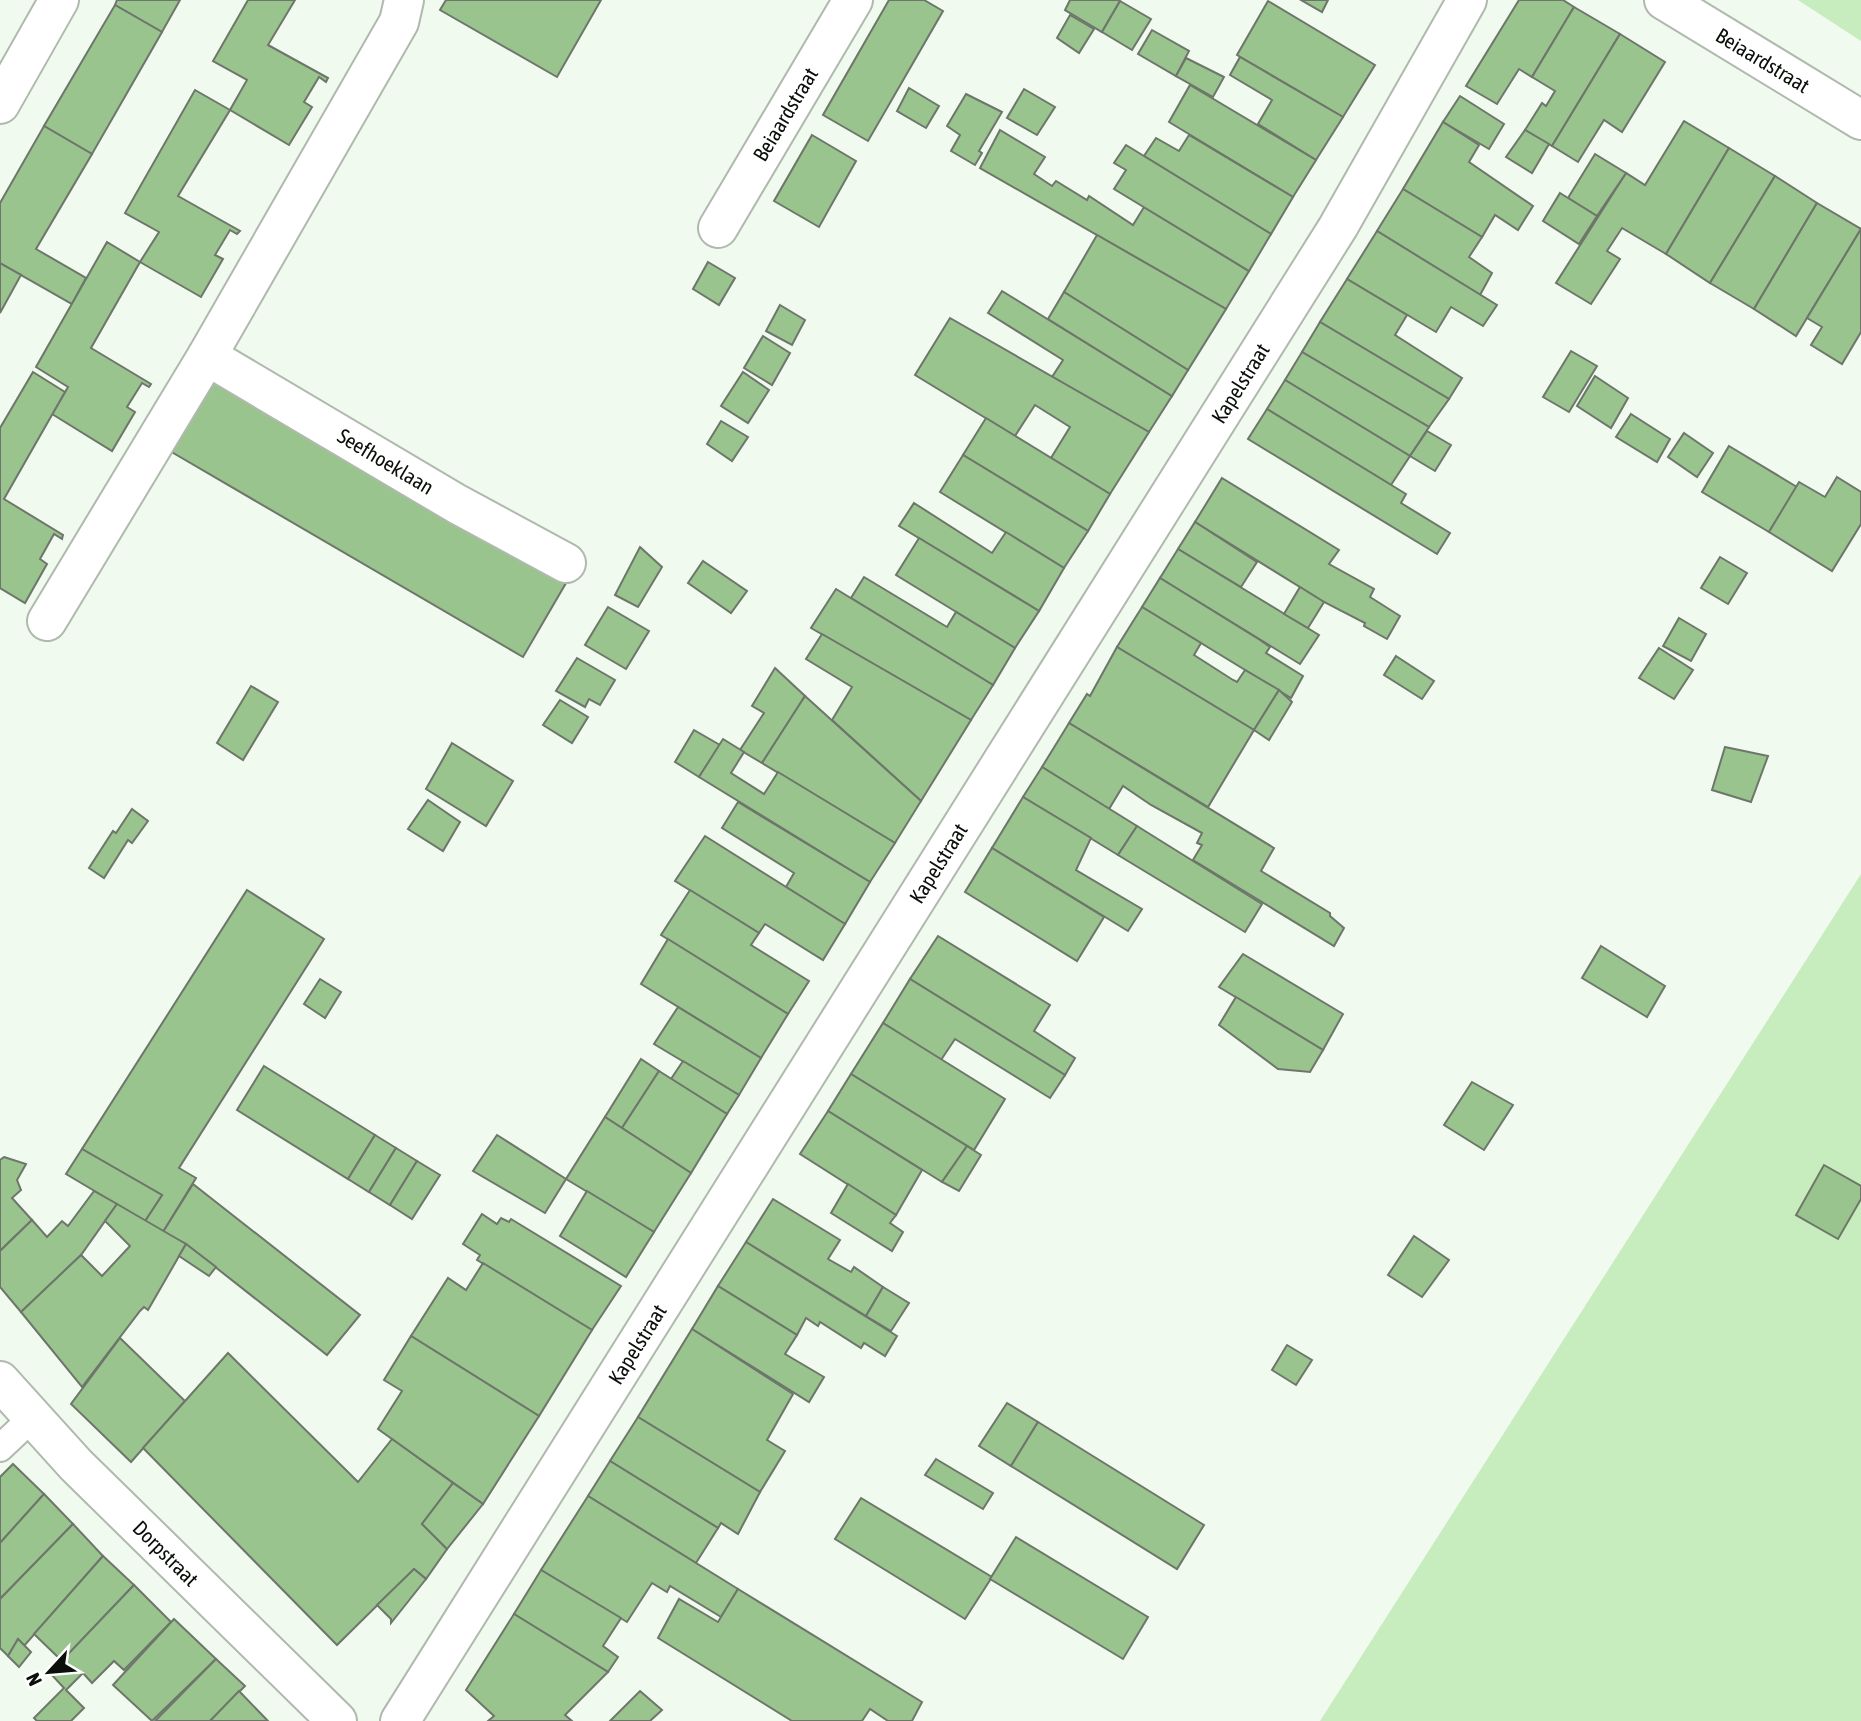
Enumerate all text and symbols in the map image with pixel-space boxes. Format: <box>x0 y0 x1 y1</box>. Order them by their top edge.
street label: Beiaardstraat <box>1712 23 1814 97</box>
street label: Beiaardstraat <box>748 63 822 165</box>
street label: Kapelstraat <box>1206 339 1274 427</box>
street label: Seefhoeklaan <box>334 423 438 499</box>
street label: Kapelstraat <box>904 819 972 907</box>
street label: Kapelstraat <box>603 1300 671 1388</box>
street label: Dorpstraat <box>128 1515 204 1591</box>
north arrow <box>14 1637 84 1707</box>
text: N <box>21 1670 46 1689</box>

